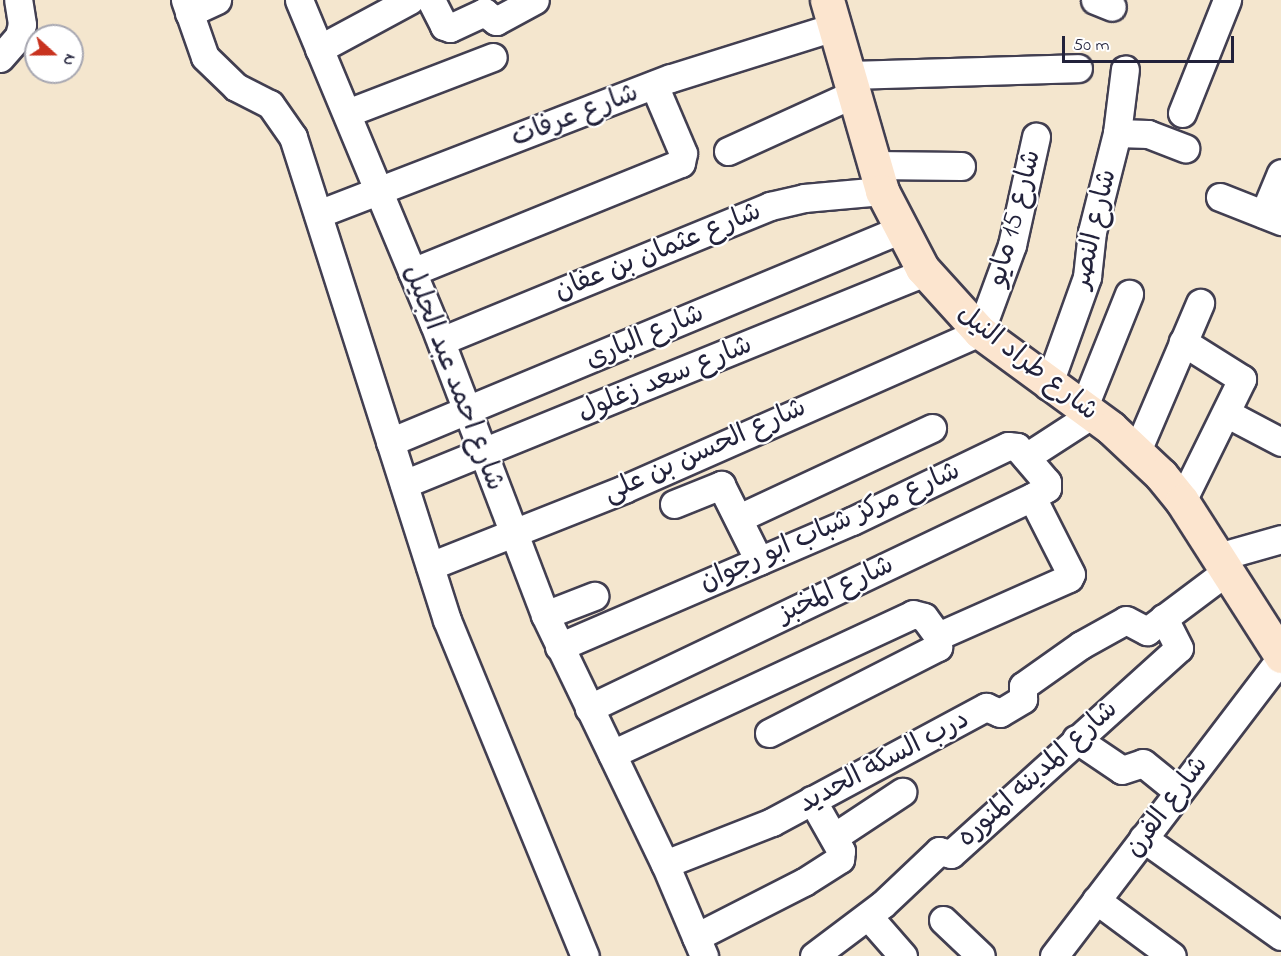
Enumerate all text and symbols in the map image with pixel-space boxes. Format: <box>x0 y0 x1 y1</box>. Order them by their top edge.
north arrow <box>24 24 84 84</box>
scale bar <box>1065 24 1238 62</box>
text: 50 m <box>1073 33 1110 59</box>
text: N <box>56 50 82 69</box>
street label: شارع عرفات <box>507 77 643 155</box>
street label: شارع 15 مايو <box>981 147 1049 289</box>
street label: شارع النصر <box>1066 166 1124 292</box>
street label: شارع عثمان بن عفان <box>550 196 766 308</box>
street label: شارع احمد عبد الجليل <box>395 261 511 495</box>
street label: شارع البارى <box>581 298 709 376</box>
street label: شارع طراد النيل <box>950 298 1104 428</box>
street label: شارع سعد زغلول <box>573 329 757 429</box>
street label: شارع الحسن بن على <box>599 392 811 510</box>
street label: شارع مركز شباب ابو رجوان <box>695 455 965 599</box>
street label: شارع المخبز <box>773 549 899 631</box>
street label: شارع المدينه المنوره <box>951 694 1125 854</box>
street label: درب السكة الحديد <box>793 703 975 821</box>
street label: شارع الفرن <box>1118 750 1216 864</box>

